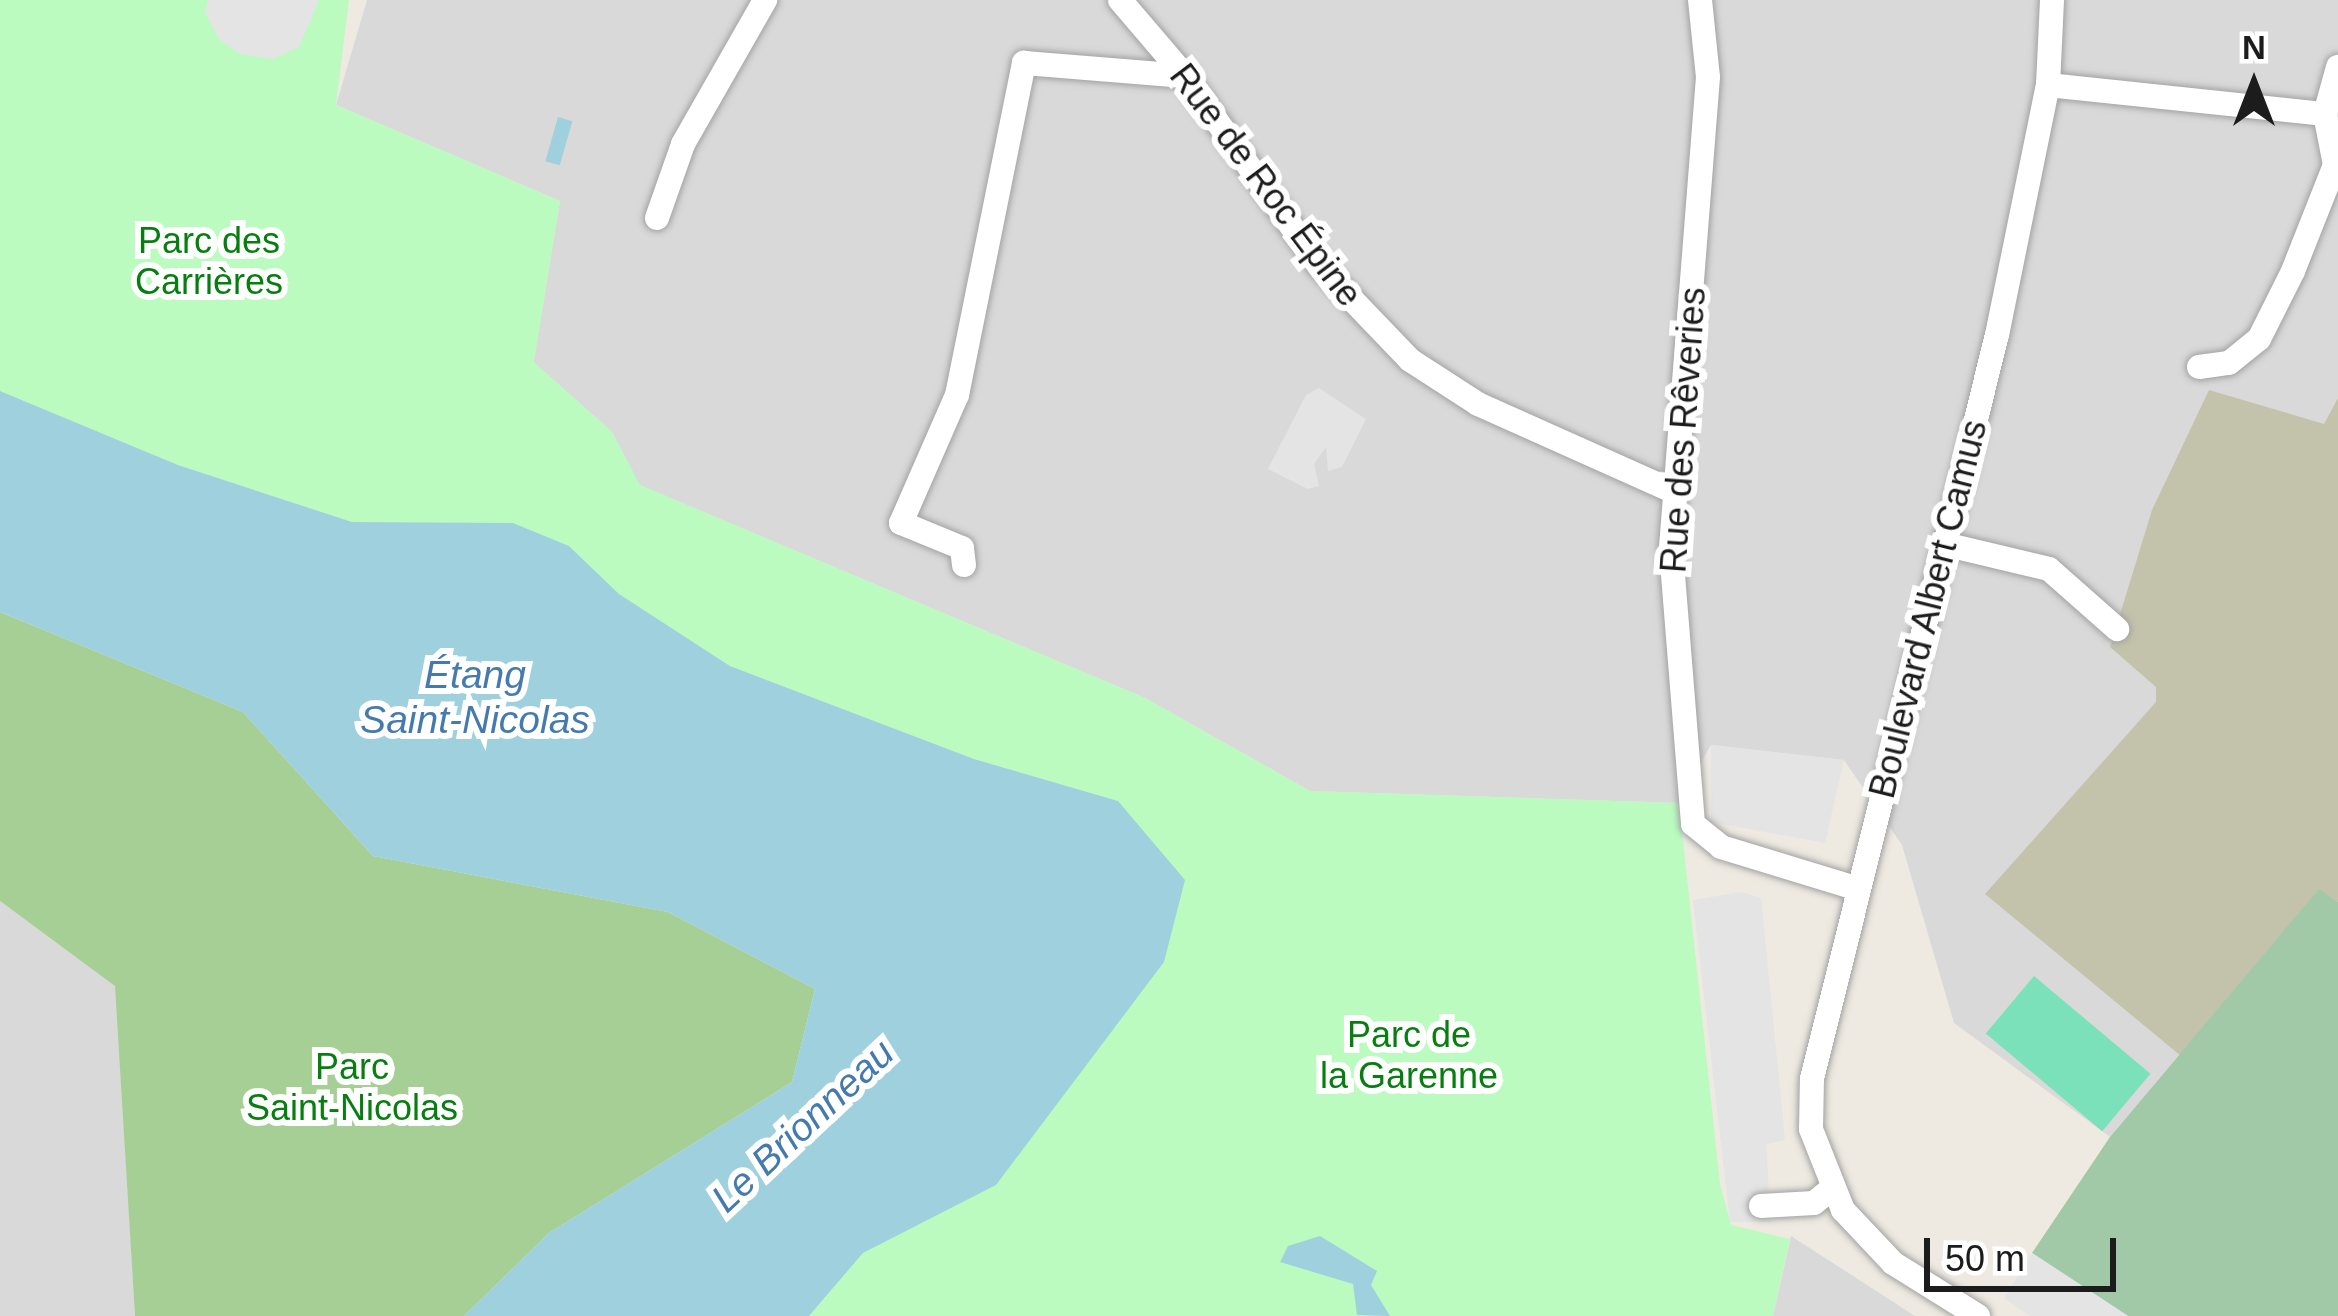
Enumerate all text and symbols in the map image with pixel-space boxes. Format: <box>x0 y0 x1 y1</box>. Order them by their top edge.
north arrow <box>2194 24 2314 144</box>
text: N <box>2242 29 2266 66</box>
street label: Rue de Roc Épine <box>1161 55 1371 315</box>
park label: Parc des Carrières <box>135 218 283 303</box>
street label: Rue des Rêveries <box>1651 286 1715 574</box>
street label: Boulevard Albert Camus <box>1860 414 1996 804</box>
water label: Étang Saint-Nicolas <box>360 653 590 744</box>
park label: Parc de la Garenne <box>1320 1012 1498 1097</box>
water label: Le Brionneau <box>702 1030 904 1222</box>
park label: Parc Saint-Nicolas <box>246 1044 458 1129</box>
scale bar <box>1930 1214 2122 1288</box>
text: 50 m <box>1945 1238 2025 1279</box>

